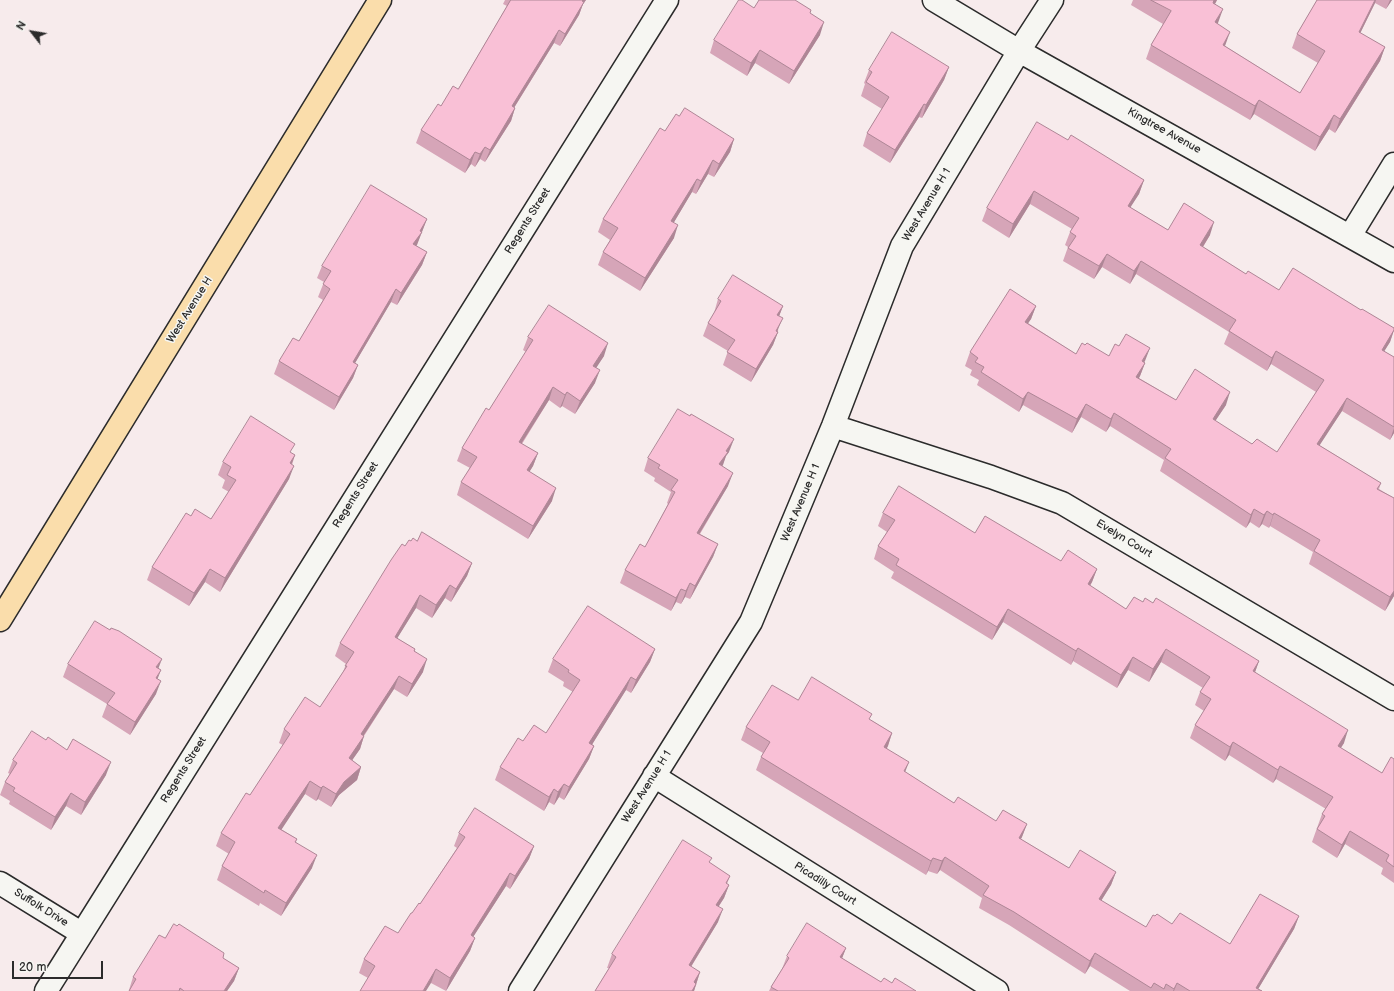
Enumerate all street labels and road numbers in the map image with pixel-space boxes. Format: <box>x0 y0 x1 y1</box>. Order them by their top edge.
street label: Kingtree Avenue <box>1125 105 1203 157</box>
street label: West Avenue H 1 <box>900 166 954 244</box>
street label: Regents Street <box>502 186 554 256</box>
street label: West Avenue H <box>164 274 216 346</box>
street label: Regents Street <box>330 460 382 530</box>
street label: West Avenue H 1 <box>779 462 823 544</box>
street label: Evelyn Court <box>1094 517 1154 561</box>
street label: Regents Street <box>158 735 210 805</box>
street label: West Avenue H 1 <box>619 748 675 826</box>
street label: Picadilly Court <box>791 860 859 908</box>
street label: Suffolk Drive <box>12 886 70 930</box>

